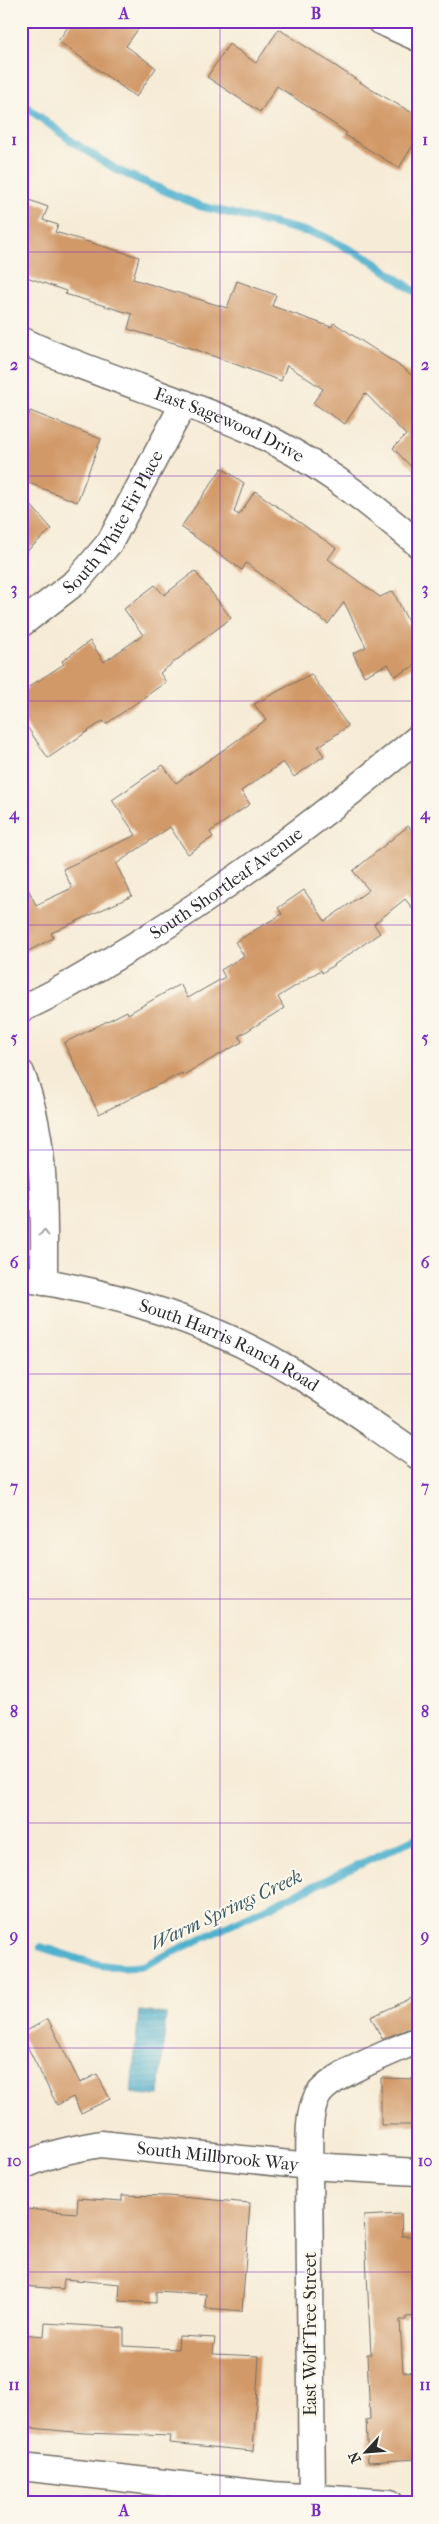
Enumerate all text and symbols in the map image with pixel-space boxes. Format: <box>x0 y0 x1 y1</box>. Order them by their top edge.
text: A <box>118 4 130 23</box>
text: B <box>311 4 321 23</box>
text: 1 <box>11 130 17 149</box>
text: 1 <box>422 130 428 149</box>
text: 2 <box>10 355 18 374</box>
text: 2 <box>421 355 429 374</box>
street label: East Sagewood Drive <box>152 383 308 467</box>
street label: South White Fir Place <box>59 447 168 599</box>
text: 3 <box>11 579 17 599</box>
text: 3 <box>422 579 428 599</box>
text: 4 <box>8 804 20 824</box>
text: 4 <box>419 804 431 824</box>
street label: South Shortleaf Avenue <box>146 823 307 944</box>
text: 5 <box>11 1028 18 1047</box>
text: 5 <box>422 1028 429 1047</box>
one-way arrow <box>39 1229 49 1236</box>
text: 6 <box>10 1253 19 1272</box>
text: 6 <box>421 1253 430 1272</box>
street label: South Harris Ranch Road <box>136 1295 323 1396</box>
text: 7 <box>9 1477 18 1496</box>
text: 7 <box>420 1477 429 1496</box>
text: 8 <box>10 1702 18 1721</box>
text: 8 <box>421 1702 429 1721</box>
water label: Warm Springs Creek <box>147 1865 306 1955</box>
text: 9 <box>9 1926 18 1946</box>
text: 9 <box>420 1926 429 1946</box>
street label: South Millbrook Way <box>136 2138 301 2176</box>
text: 10 <box>7 2151 21 2170</box>
text: 10 <box>418 2151 432 2170</box>
street label: East Wolf Tree Street <box>300 2251 321 2416</box>
text: 11 <box>8 2375 20 2394</box>
text: 11 <box>419 2375 431 2394</box>
north arrow <box>342 2426 392 2476</box>
text: N <box>345 2449 365 2466</box>
text: A <box>118 2501 130 2520</box>
text: B <box>311 2501 321 2520</box>

